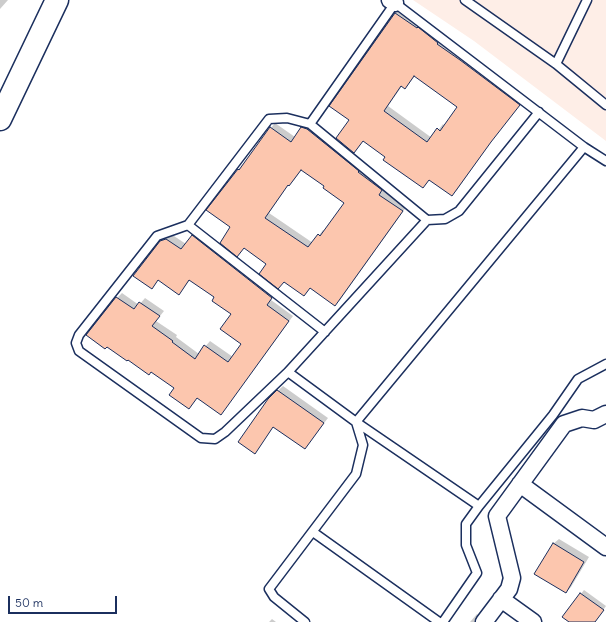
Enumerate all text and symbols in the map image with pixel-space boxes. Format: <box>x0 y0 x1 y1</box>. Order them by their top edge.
scale bar <box>10 588 119 614</box>
text: 50 m <box>15 595 43 610</box>

